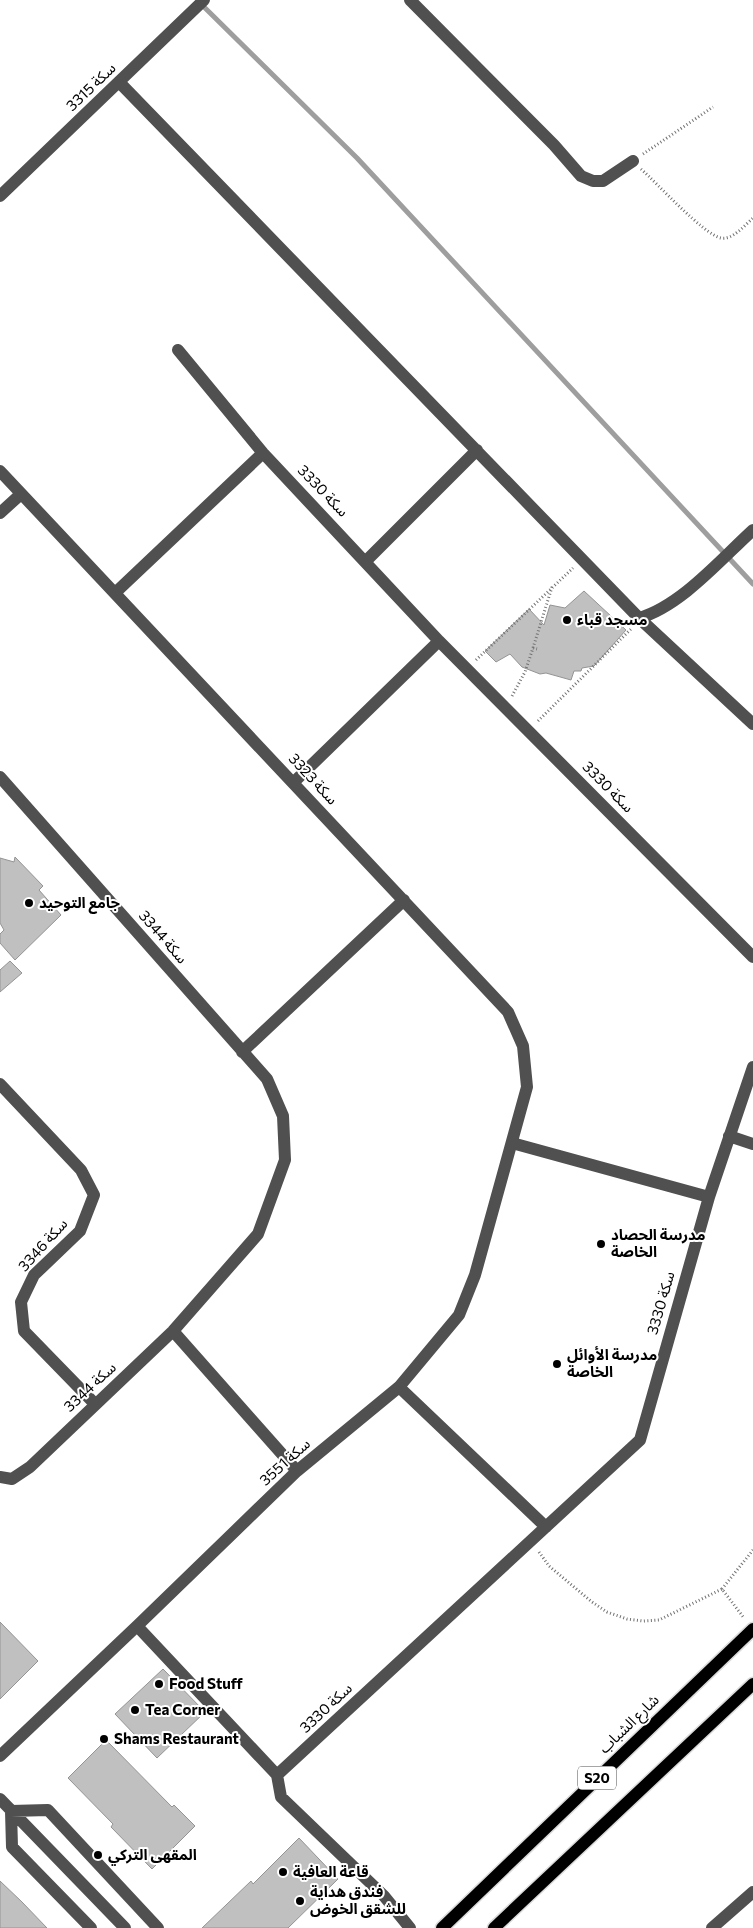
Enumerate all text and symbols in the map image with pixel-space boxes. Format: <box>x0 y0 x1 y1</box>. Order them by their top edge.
street label: سكة 3315 <box>62 58 119 114</box>
street label: سكة 3330 <box>295 461 353 520</box>
place label: مسجد قباء <box>577 610 647 628</box>
marker: مسجد قباء <box>561 614 573 626</box>
street label: سكة 3323 <box>286 749 342 808</box>
street label: سكة 3330 <box>579 757 638 816</box>
place label: جامع التوحيد <box>39 893 121 914</box>
marker: جامع التوحيد <box>23 897 35 909</box>
street label: سكة 3344 <box>136 906 192 967</box>
street label: سكة 3346 <box>14 1214 71 1274</box>
place label: مدرسة الحصاد الخاصة <box>611 1225 705 1260</box>
marker: مدرسة الحصاد الخاصة <box>595 1238 607 1250</box>
street label: سكة 3330 <box>642 1269 678 1336</box>
place label: مدرسة الأوائل الخاصة <box>567 1345 657 1380</box>
street label: سكة 3344 <box>60 1357 119 1415</box>
marker: مدرسة الأوائل الخاصة <box>551 1358 563 1370</box>
street label: سكة 3551 <box>255 1434 313 1489</box>
place label: Food Stuff <box>169 1674 243 1692</box>
marker: Food Stuff <box>153 1678 165 1690</box>
street label: سكة 3330 <box>295 1678 355 1736</box>
street label: شارع الشباب <box>594 1690 665 1759</box>
place label: Tea Corner <box>145 1700 220 1718</box>
marker: Tea Corner <box>129 1704 141 1716</box>
place label: Shams Restaurant <box>114 1729 239 1747</box>
marker: Shams Restaurant <box>98 1733 110 1745</box>
road number: S20 <box>578 1766 616 1790</box>
place label: المقهى التركي <box>108 1845 197 1866</box>
marker: المقهى التركي <box>92 1849 104 1861</box>
place label: قاعة العافية <box>293 1862 369 1880</box>
marker: قاعة العافية <box>277 1866 289 1878</box>
place label: فندق هداية للشقق الخوض <box>310 1882 406 1918</box>
marker: فندق هداية للشقق الخوض <box>294 1895 306 1907</box>

